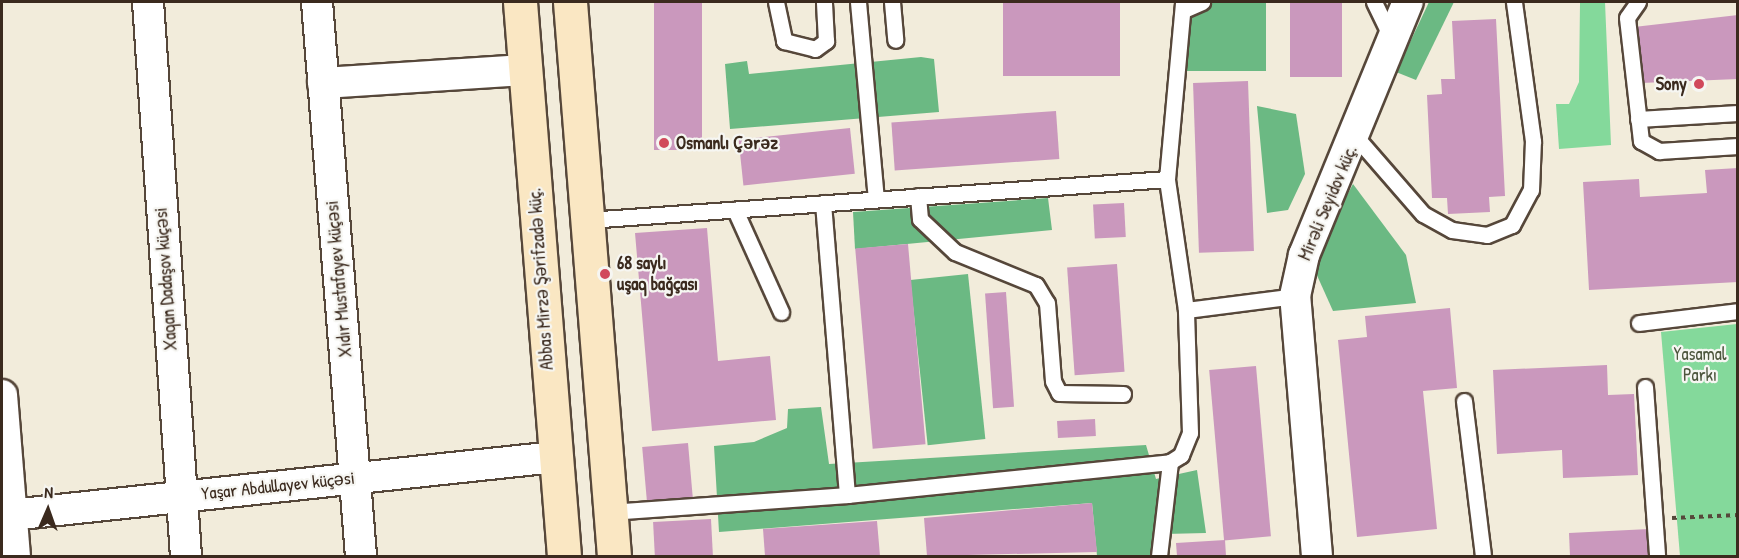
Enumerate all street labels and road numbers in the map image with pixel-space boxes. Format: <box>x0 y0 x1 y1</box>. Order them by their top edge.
street label: Mirəli Seyidov küç. <box>1294 142 1362 264</box>
street label: Abbas Mirzə Şərifzadə küç. <box>524 187 558 371</box>
street label: Xıdır Mustafayev küçəsi <box>321 200 357 358</box>
street label: Xaqan Dadaşov küçəsi <box>150 207 182 351</box>
street label: Yaşar Abdullayev küçəsi <box>200 467 356 505</box>

